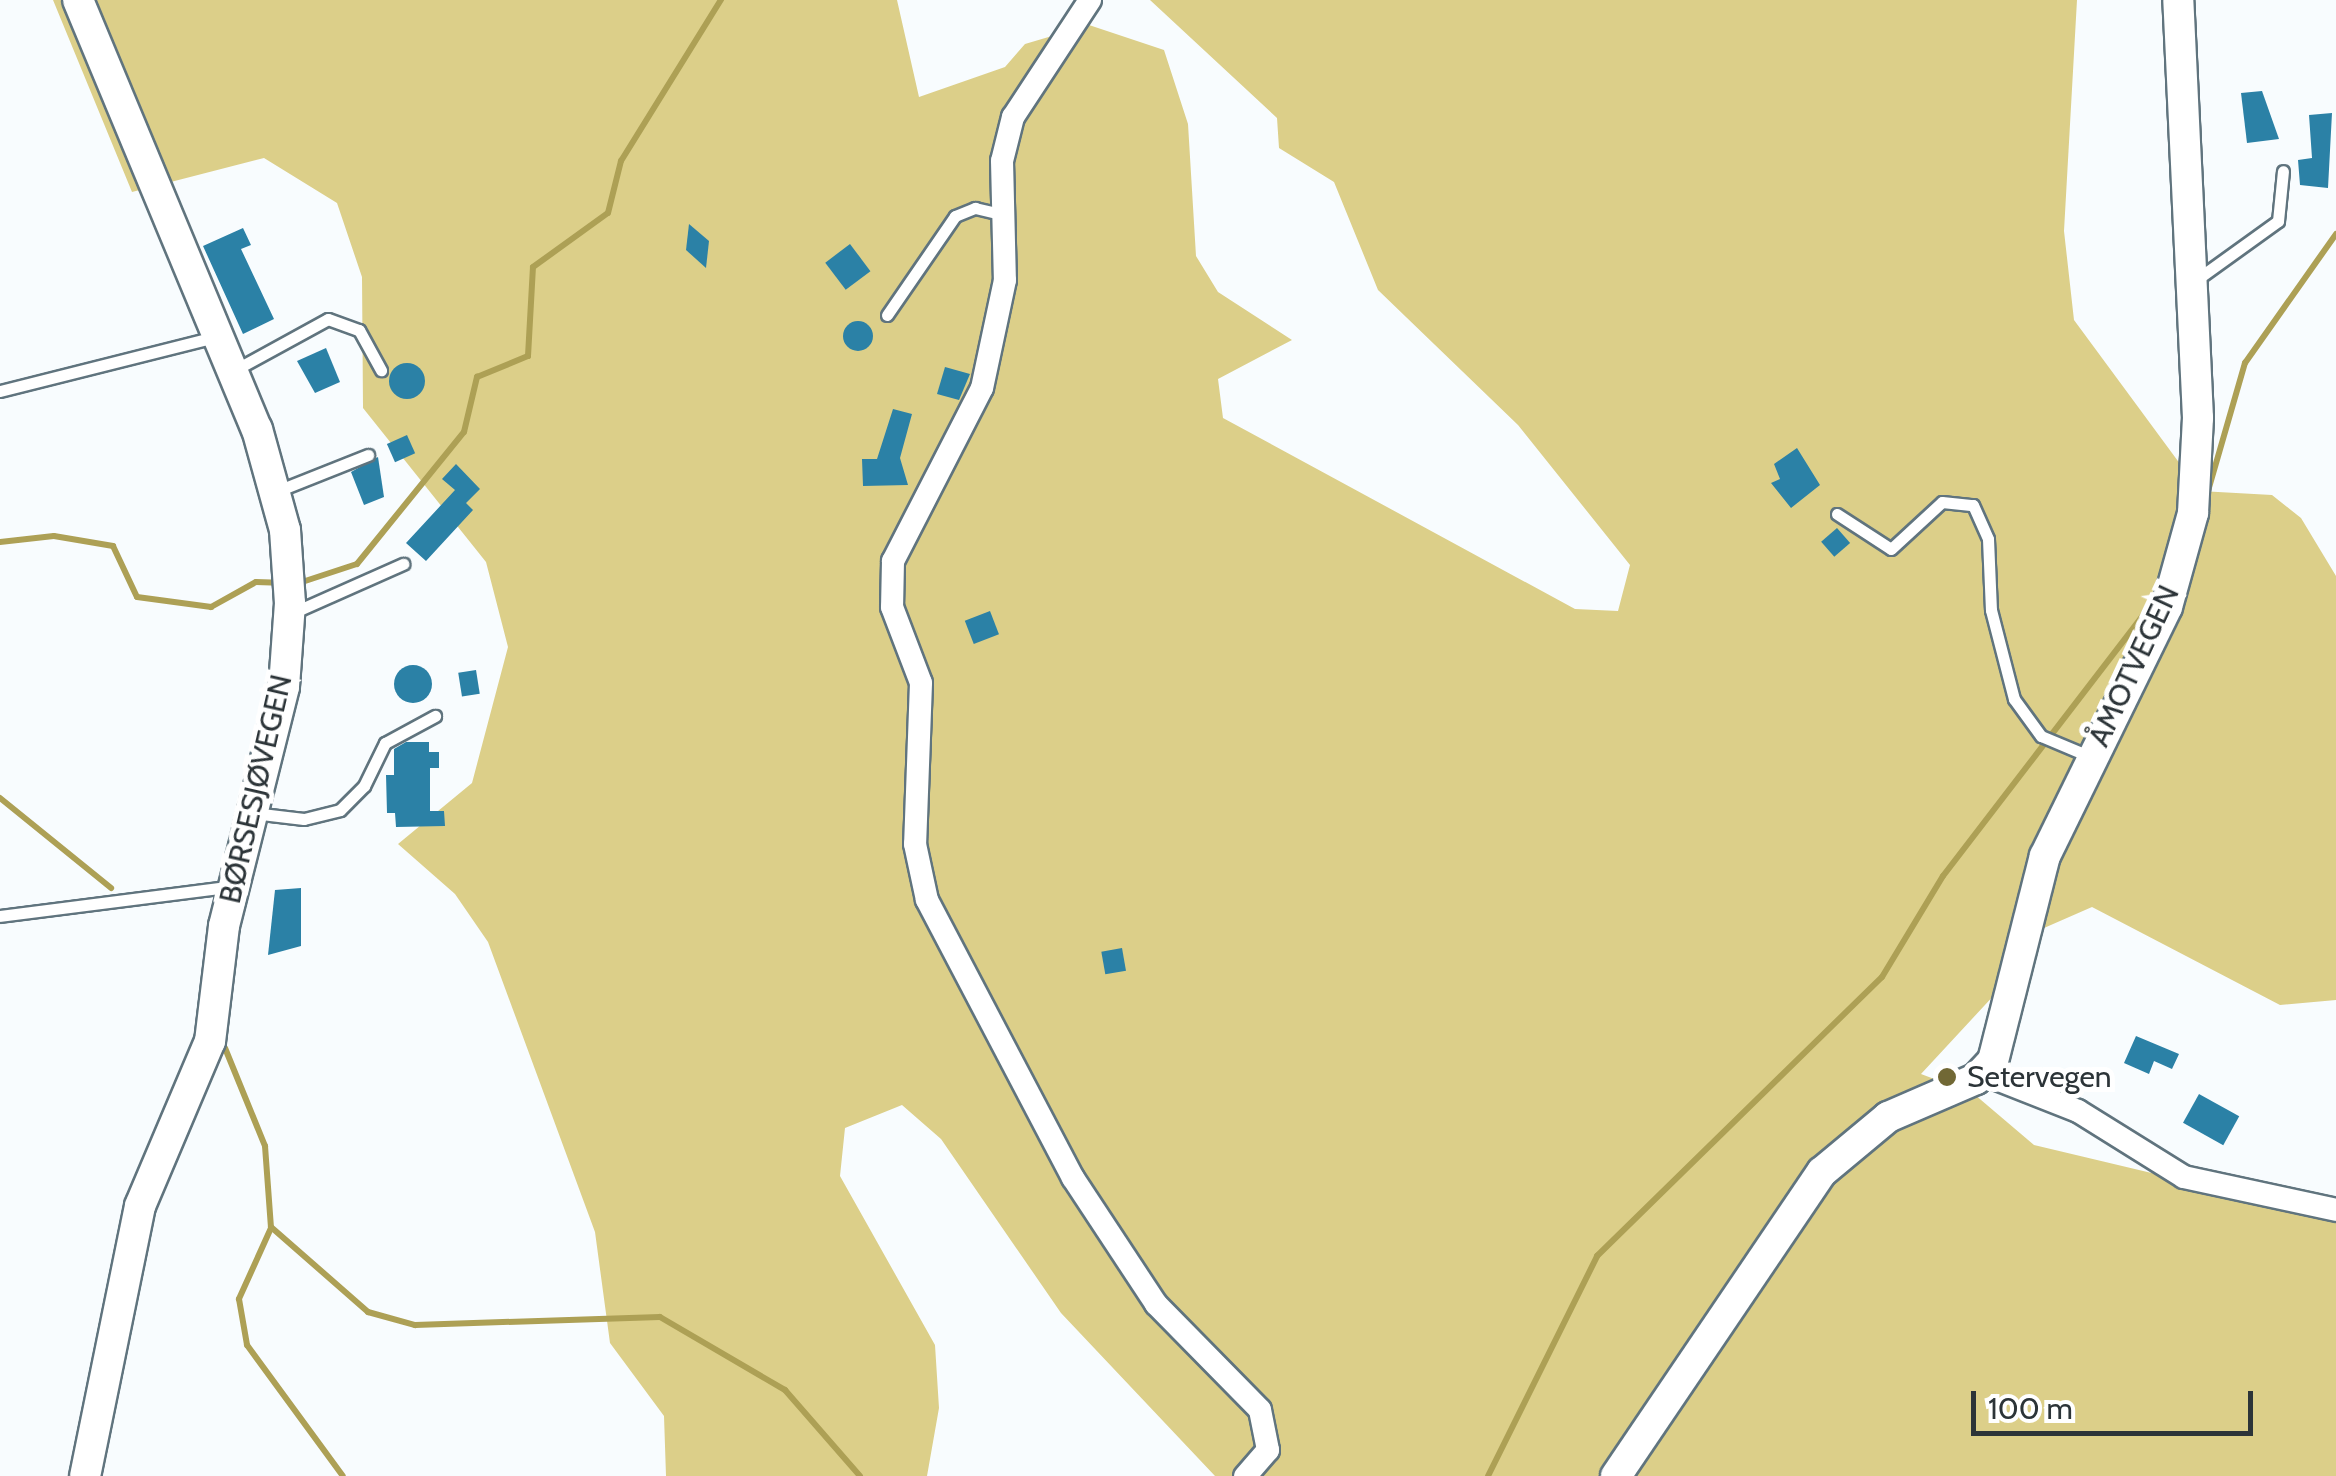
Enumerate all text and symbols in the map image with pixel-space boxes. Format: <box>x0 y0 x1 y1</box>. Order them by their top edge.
street label: ÅMOTVEGEN <box>2081 580 2187 752</box>
street label: BØRSESJØVEGEN <box>212 671 300 907</box>
place label: Setervegen <box>1967 1059 2112 1095</box>
marker: Setervegen <box>1936 1066 1958 1088</box>
scale bar <box>1976 1371 2258 1433</box>
text: 100 m <box>1988 1390 2073 1427</box>

